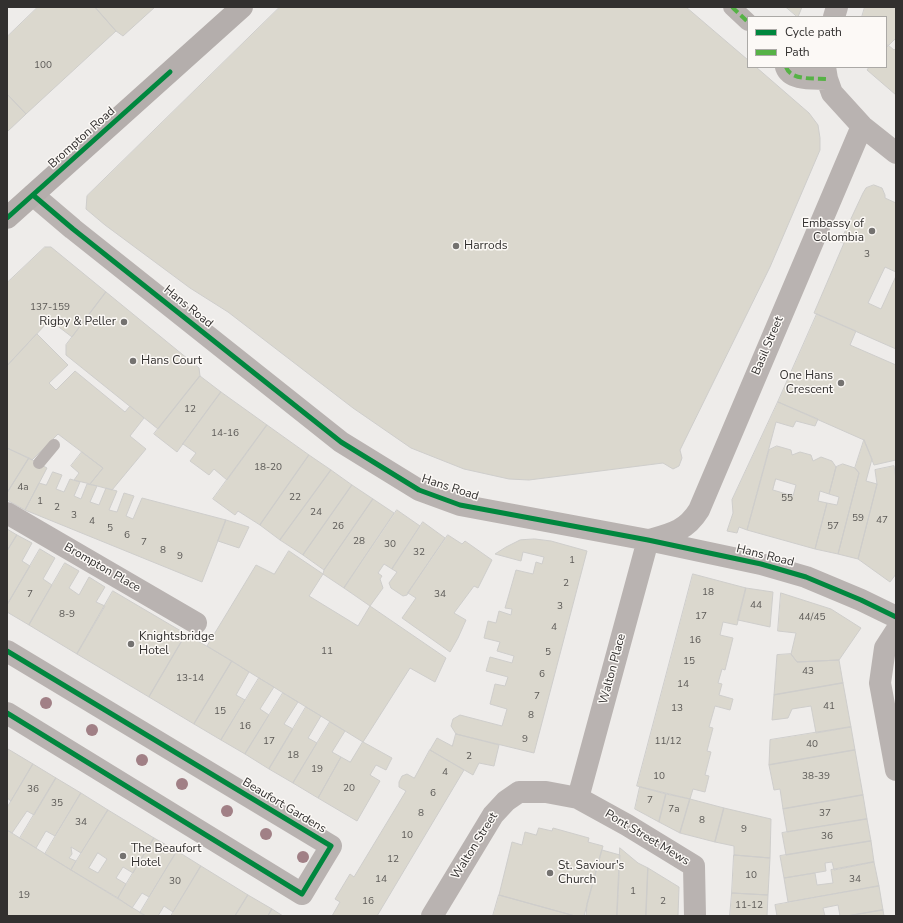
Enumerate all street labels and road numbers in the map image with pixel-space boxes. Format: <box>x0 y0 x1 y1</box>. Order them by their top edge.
street label: Brompton Road <box>46 104 118 172</box>
street label: Hans Road <box>161 283 215 331</box>
street label: Basil Street <box>749 314 787 378</box>
street label: Hans Road <box>420 472 480 504</box>
street label: Brompton Place <box>61 540 143 596</box>
street label: Hans Road <box>735 542 795 570</box>
street label: Walton Place <box>597 632 629 706</box>
street label: Beaufort Gardens <box>239 775 329 837</box>
street label: Pont Street Mews <box>602 807 692 869</box>
street label: Walton Street <box>449 810 501 882</box>

